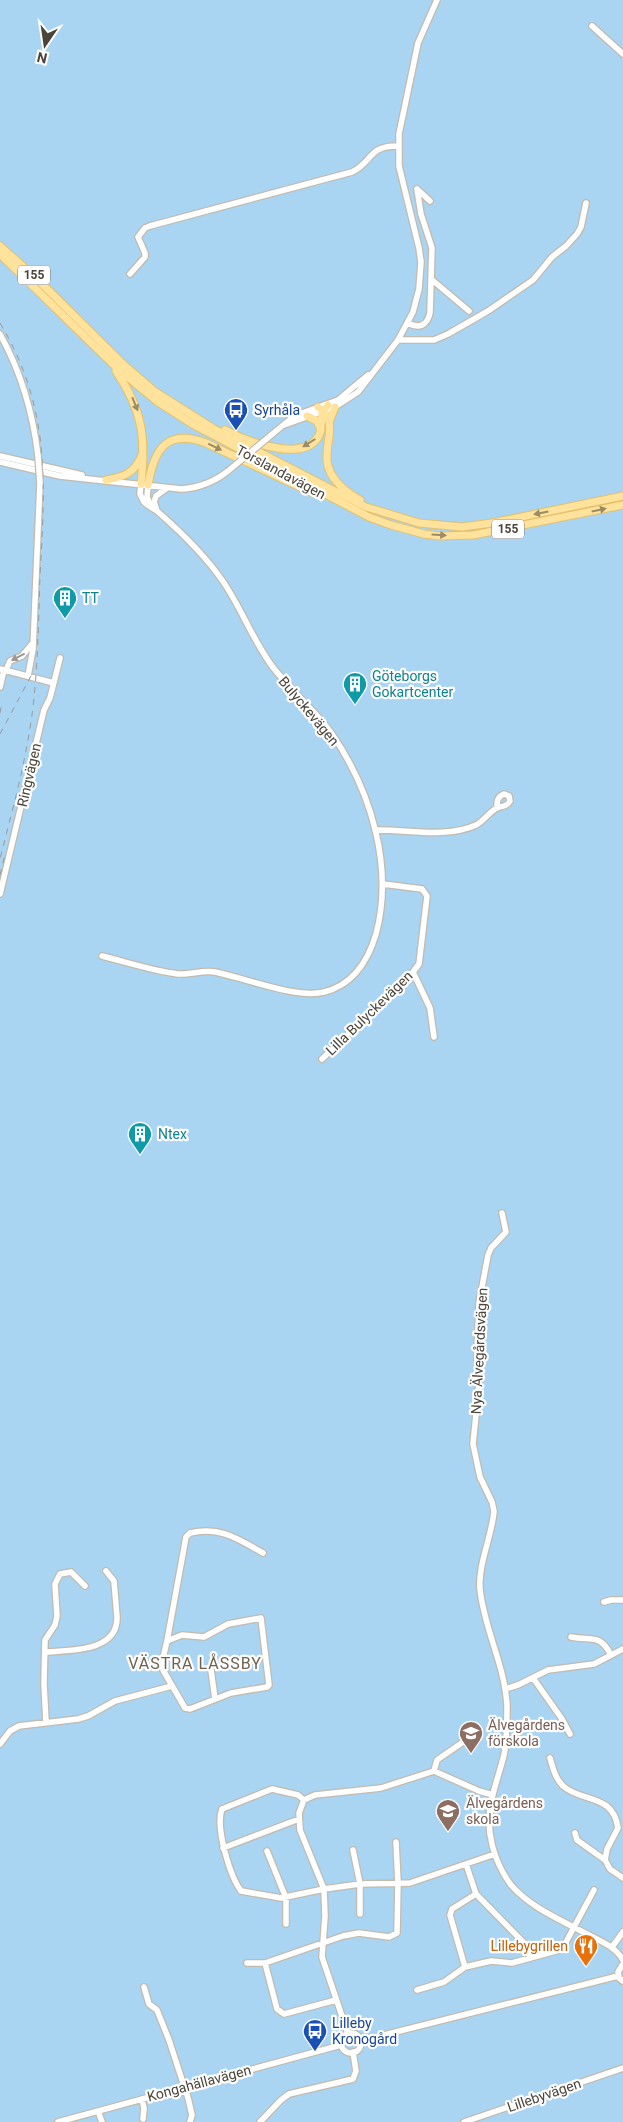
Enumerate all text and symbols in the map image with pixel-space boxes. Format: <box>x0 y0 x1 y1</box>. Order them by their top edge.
north arrow <box>20 20 70 70</box>
text: N <box>35 49 49 67</box>
road number: 155 <box>18 266 50 284</box>
one-way arrow <box>131 397 139 412</box>
bus stop icon: Syrhåla <box>223 397 249 431</box>
place label: Syrhåla <box>254 402 300 418</box>
one-way arrow <box>303 439 316 448</box>
street label: Torslandavägen <box>233 442 329 502</box>
one-way arrow <box>208 443 222 451</box>
one-way arrow <box>591 506 607 514</box>
one-way arrow <box>533 509 549 517</box>
road number: 155 <box>492 520 524 538</box>
one-way arrow <box>431 532 447 540</box>
building icon: TT <box>52 585 78 619</box>
place label: TT <box>82 590 99 606</box>
one-way arrow <box>11 653 26 661</box>
place label: Göteborgs Gokartcenter <box>372 668 453 700</box>
building icon: Göteborgs Gokartcenter <box>342 671 368 705</box>
street label: Bulyckevägen <box>275 673 343 749</box>
street label: Ringvägen <box>14 742 44 808</box>
street label: Lilla Bulyckevägen <box>322 968 416 1058</box>
building icon: Ntex <box>127 1121 153 1155</box>
place label: Ntex <box>158 1126 187 1142</box>
street label: Nya Älvegårdsvägen <box>468 1287 490 1415</box>
district label: VÄSTRA LÅSSBY <box>128 1653 262 1673</box>
place label: Älvegårdens förskola <box>488 1717 565 1749</box>
school or university icon: Älvegårdens förskola <box>458 1720 484 1754</box>
place label: Älvegårdens skola <box>466 1795 543 1827</box>
school or university icon: Älvegårdens skola <box>435 1798 461 1832</box>
restaurant icon: Lillebygrillen <box>573 1933 599 1967</box>
place label: Lillebygrillen <box>491 1938 568 1954</box>
place label: Lilleby Kronogård <box>332 2015 397 2047</box>
bus stop icon: Lilleby Kronogård <box>302 2018 328 2052</box>
street label: Kongahällavägen <box>145 2061 253 2105</box>
street label: Lillebyvägen <box>505 2075 583 2115</box>

